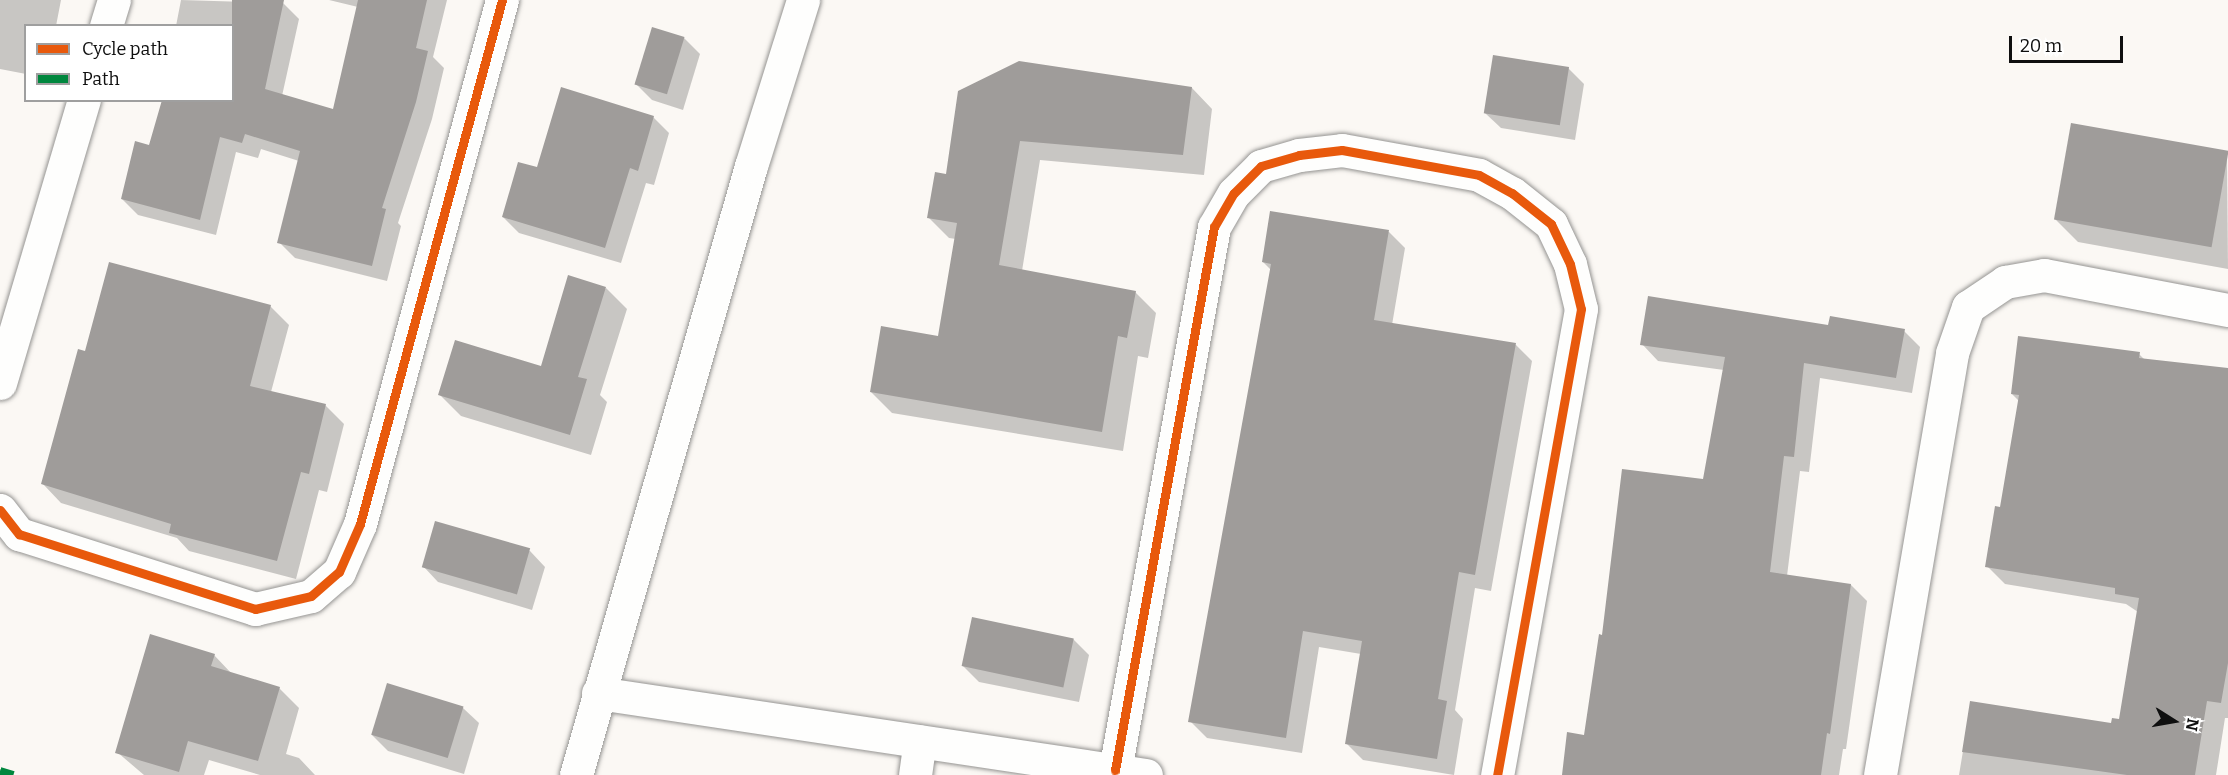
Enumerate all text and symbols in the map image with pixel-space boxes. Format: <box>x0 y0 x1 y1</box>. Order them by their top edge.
legend <box>24 24 234 102</box>
scale bar <box>2012 24 2126 62</box>
text: 20 m <box>2020 35 2062 57</box>
text: Cycle path <box>82 38 168 60</box>
text: Path <box>82 68 120 90</box>
north arrow <box>2144 691 2204 751</box>
text: N <box>2182 717 2203 732</box>

